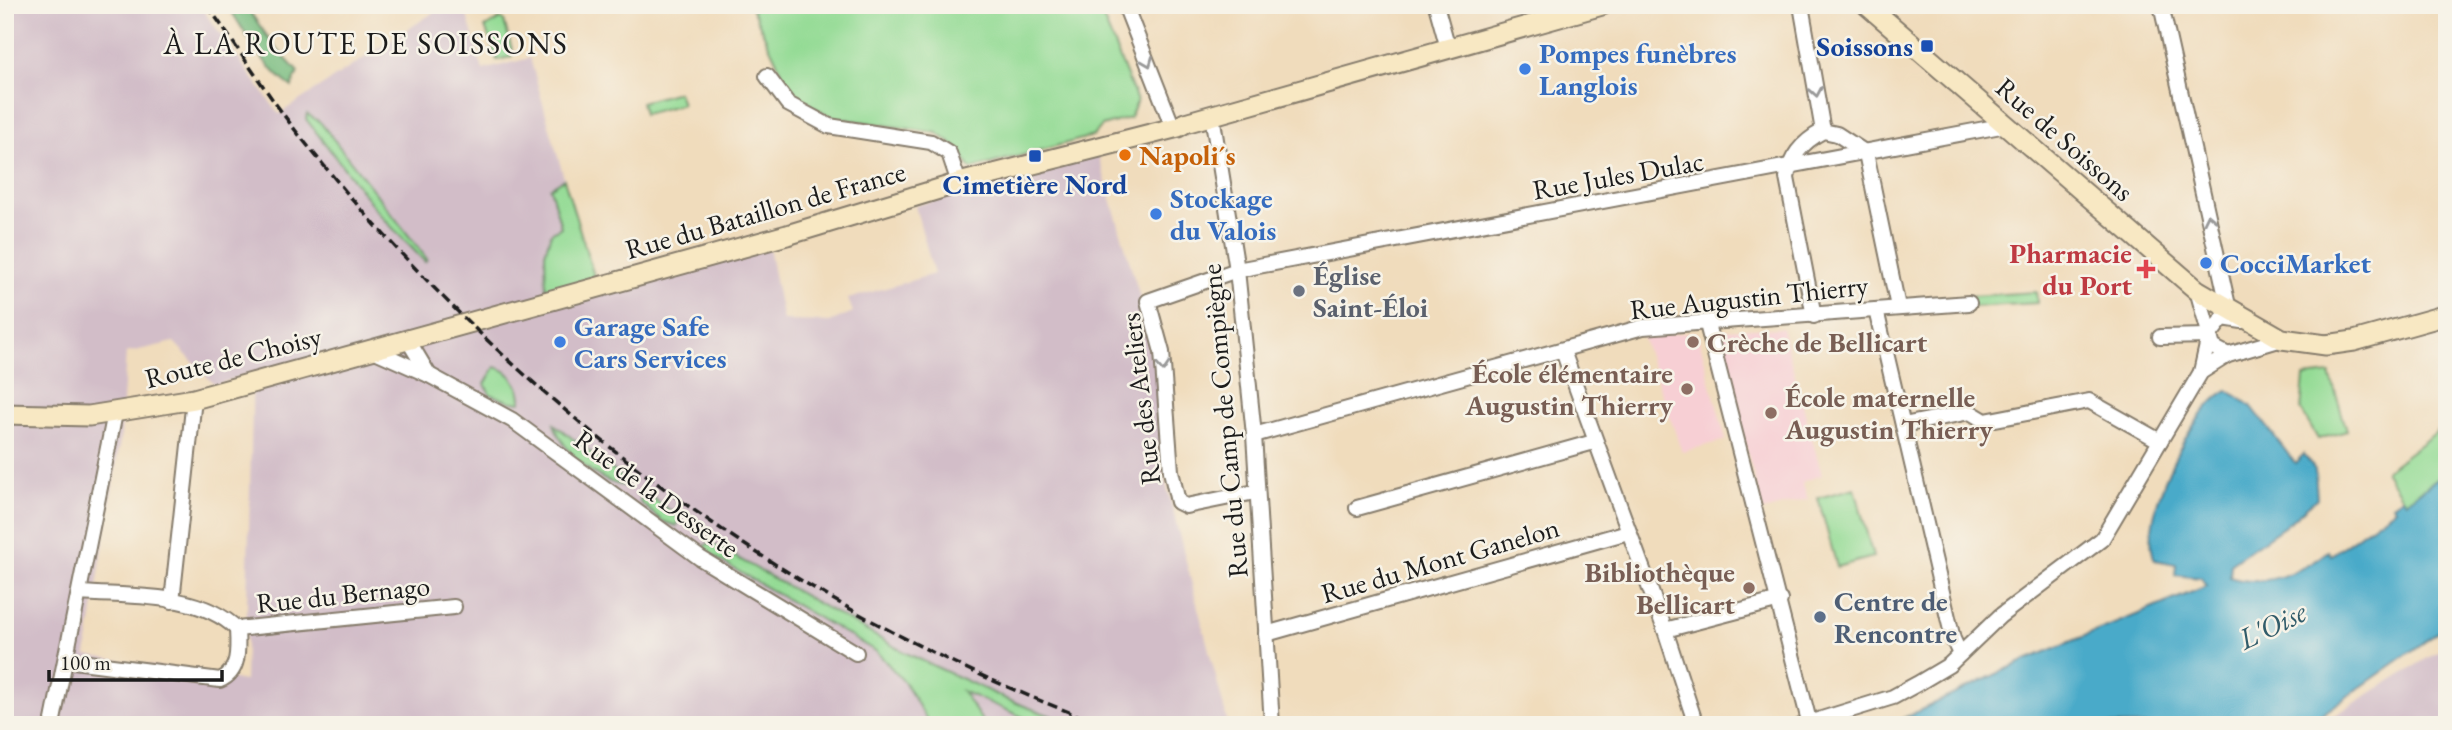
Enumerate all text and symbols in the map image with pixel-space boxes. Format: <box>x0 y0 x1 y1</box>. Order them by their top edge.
district label: À LA ROUTE DE SOISSONS <box>162 24 569 63</box>
place label: Soissons <box>1816 28 1913 64</box>
place label: Pompes funèbres Langlois <box>1539 35 1737 103</box>
marker: Soissons <box>1919 38 1935 54</box>
one-way arrow <box>1139 56 1153 68</box>
marker: Pompes funèbres Langlois <box>1517 61 1533 77</box>
street label: Rue de Soissons <box>1988 69 2142 209</box>
one-way arrow <box>1808 86 1823 98</box>
place label: Napoli´s <box>1139 137 1236 173</box>
street label: Rue Jules Dulac <box>1530 142 1706 208</box>
marker: Napoli´s <box>1117 147 1133 163</box>
marker: Cimetière Nord <box>1027 148 1043 164</box>
street label: Rue du Bataillon de France <box>621 153 909 267</box>
place label: Cimetière Nord <box>942 166 1128 202</box>
place label: Stockage du Valois <box>1170 180 1276 248</box>
marker: Stockage du Valois <box>1148 206 1164 222</box>
one-way arrow <box>2203 213 2218 225</box>
place label: Pharmacie du Port <box>2009 235 2132 303</box>
place label: CocciMarket <box>2220 245 2371 281</box>
marker: CocciMarket <box>2198 255 2214 271</box>
place label: Église Saint-Éloi <box>1313 257 1428 325</box>
marker: Pharmacie du Port <box>2138 261 2154 277</box>
street label: Rue du Camp de Compiègne <box>1192 262 1256 580</box>
street label: Rue Augustin Thierry <box>1628 267 1871 327</box>
marker: Église Saint-Éloi <box>1291 283 1307 299</box>
place label: Garage Safe Cars Services <box>574 308 726 376</box>
street label: Rue des Ateliers <box>1112 311 1168 487</box>
street label: Route de Choisy <box>141 318 326 396</box>
place label: Crèche de Bellicart <box>1707 324 1928 360</box>
marker: Garage Safe Cars Services <box>552 334 568 350</box>
marker: Crèche de Bellicart <box>1685 334 1701 350</box>
place label: École élémentaire Augustin Thierry <box>1464 355 1674 423</box>
one-way arrow <box>1155 362 1170 373</box>
place label: École maternelle Augustin Thierry <box>1784 379 1993 447</box>
marker: École élémentaire Augustin Thierry <box>1679 381 1695 397</box>
marker: École maternelle Augustin Thierry <box>1763 405 1779 421</box>
street label: Rue de la Desserte <box>567 421 747 565</box>
street label: Rue du Mont Ganelon <box>1317 509 1563 611</box>
place label: Bibliothèque Bellicart <box>1584 554 1735 622</box>
street label: Rue du Bernago <box>254 567 432 621</box>
marker: Bibliothèque Bellicart <box>1741 580 1757 596</box>
place label: Centre de Rencontre <box>1834 583 1957 651</box>
water label: L'Oise <box>2230 591 2313 659</box>
marker: Centre de Rencontre <box>1812 609 1828 625</box>
scale bar <box>49 639 222 683</box>
text: 100 m <box>60 649 111 676</box>

